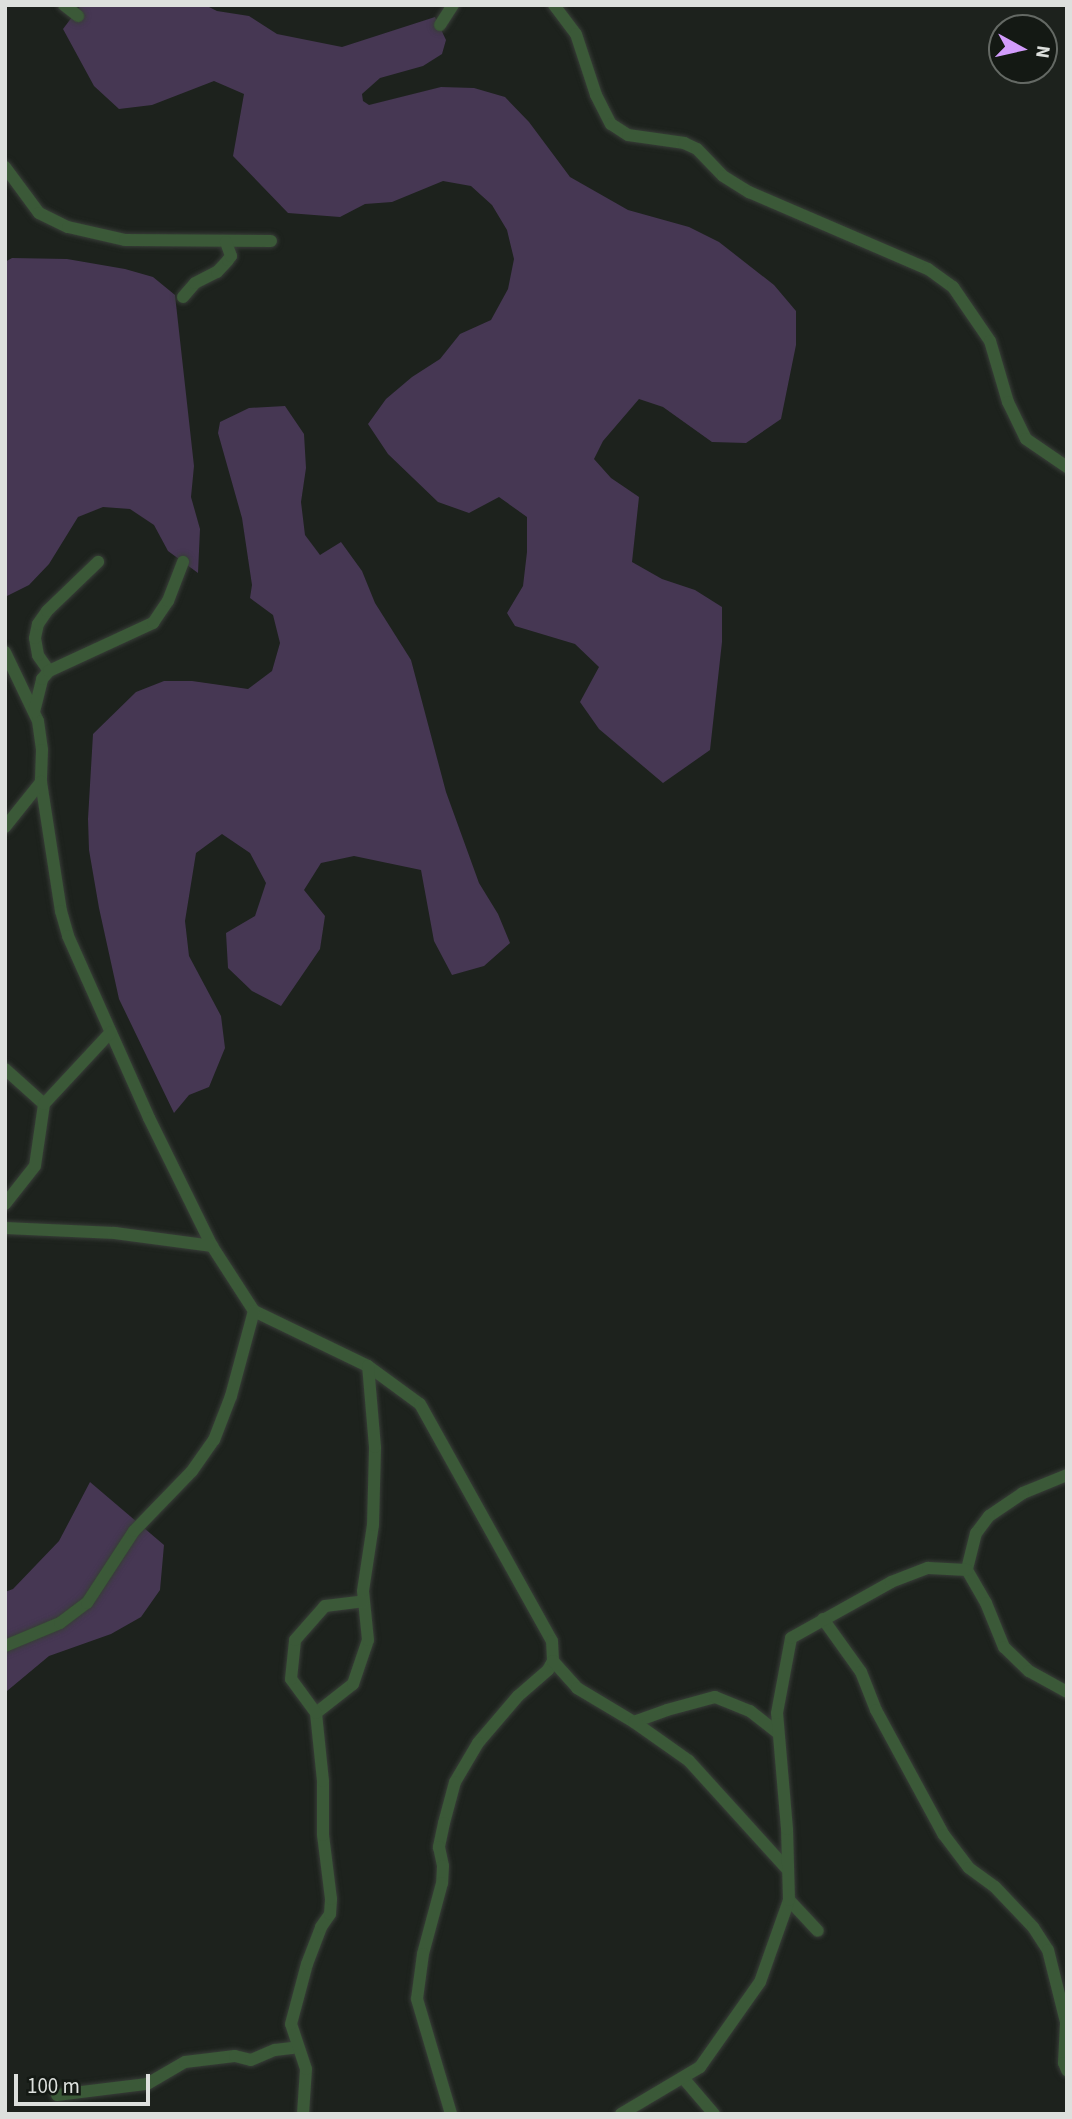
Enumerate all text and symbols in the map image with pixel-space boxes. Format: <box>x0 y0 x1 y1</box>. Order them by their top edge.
north arrow <box>988 14 1058 84</box>
text: N <box>1028 44 1057 60</box>
scale bar <box>18 2060 154 2104</box>
text: 100 m <box>27 2071 80 2101</box>

